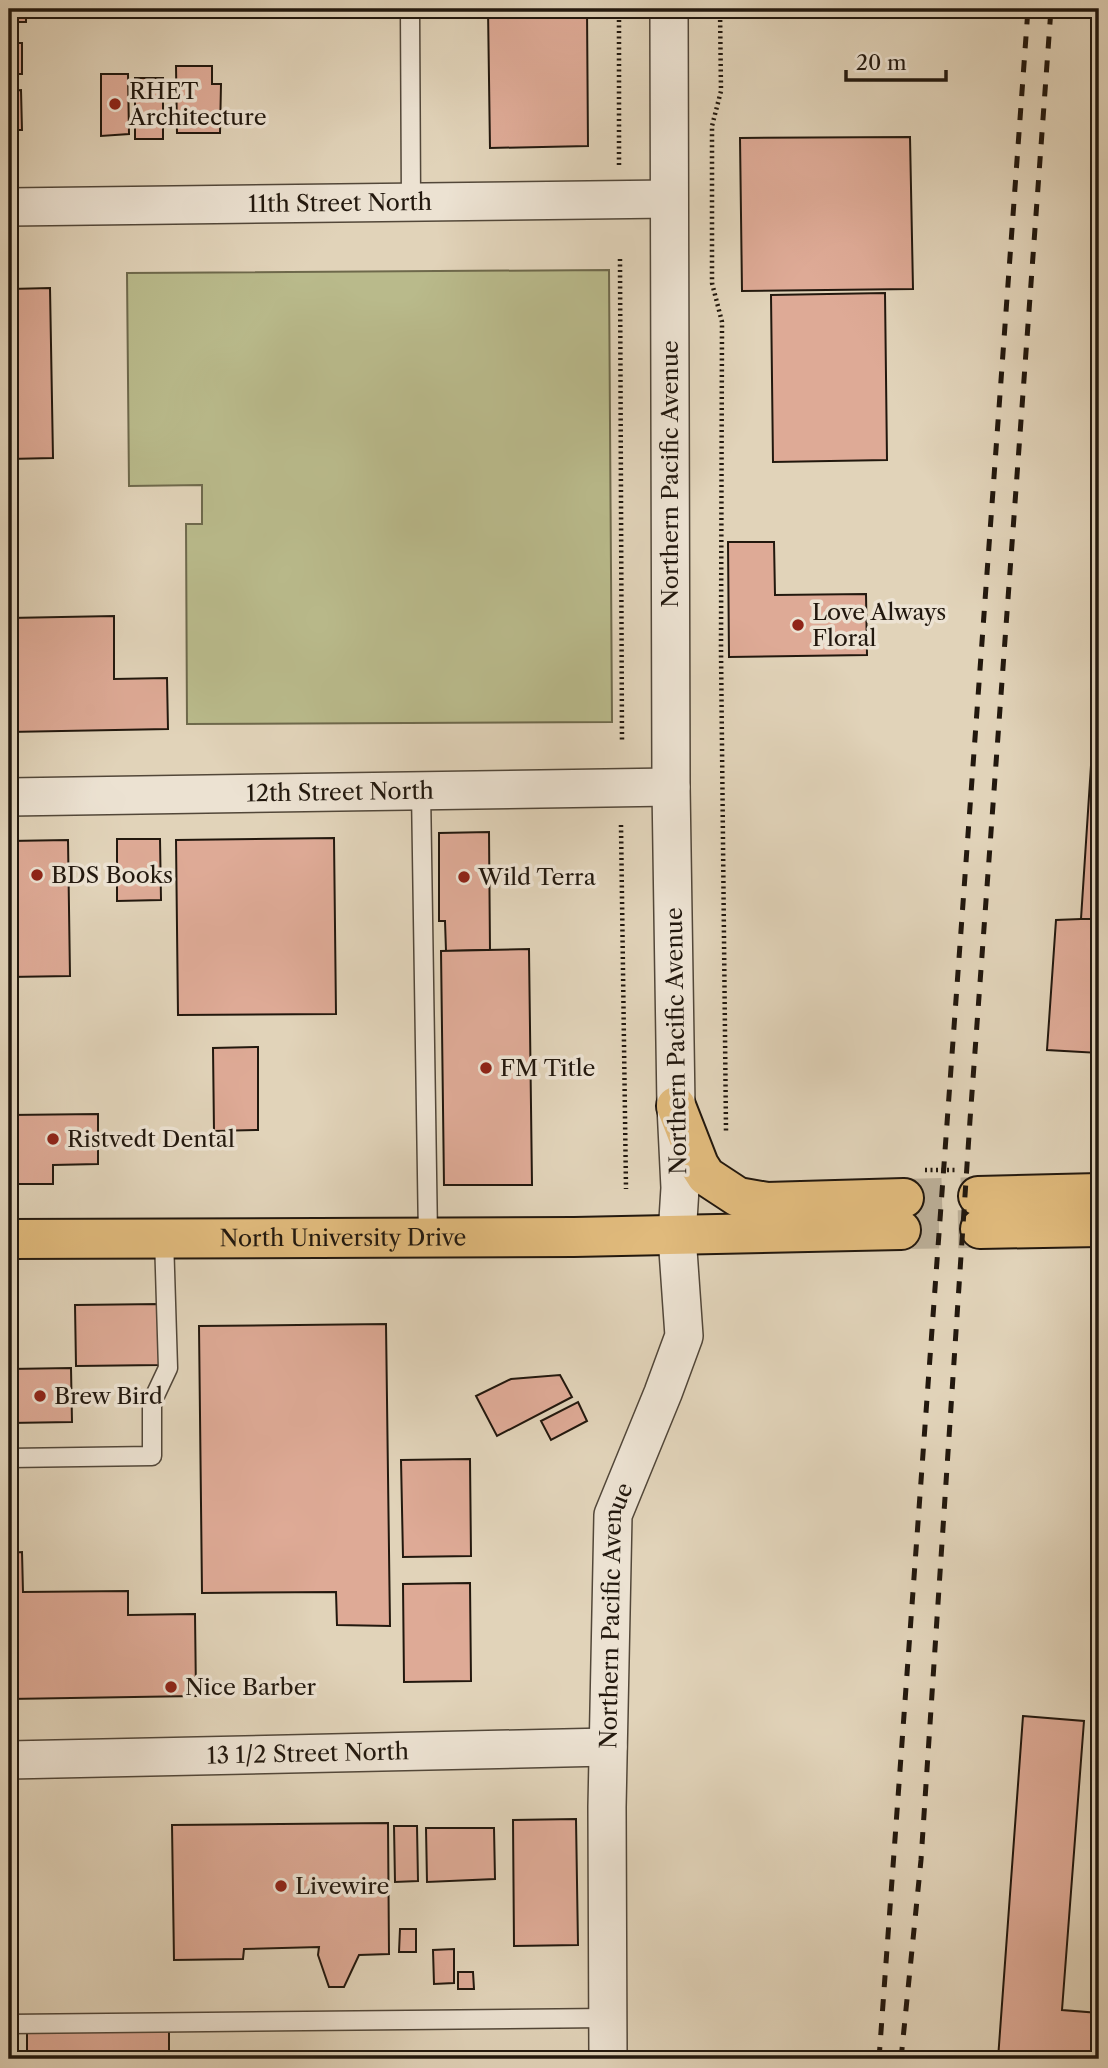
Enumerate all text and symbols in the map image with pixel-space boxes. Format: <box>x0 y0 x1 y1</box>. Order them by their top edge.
scale bar <box>846 38 945 82</box>
text: 20 m <box>856 50 907 75</box>
place label: RHET Architecture <box>128 77 267 131</box>
marker: RHET Architecture <box>107 96 123 112</box>
street label: 11th Street North <box>248 188 432 218</box>
street label: Northern Pacific Avenue <box>656 340 684 608</box>
place label: Love Always Floral <box>812 598 946 652</box>
marker: Love Always Floral <box>790 617 806 633</box>
street label: 12th Street North <box>246 777 434 807</box>
place label: BDS Books <box>51 861 173 889</box>
place label: Wild Terra <box>477 863 597 891</box>
marker: BDS Books <box>29 867 45 883</box>
marker: Wild Terra <box>456 869 472 885</box>
street label: Northern Pacific Avenue <box>660 907 692 1175</box>
place label: FM Title <box>500 1054 595 1082</box>
marker: FM Title <box>478 1060 494 1076</box>
place label: Ristvedt Dental <box>67 1125 235 1153</box>
marker: Ristvedt Dental <box>45 1131 61 1147</box>
street label: North University Drive <box>220 1223 466 1252</box>
place label: Brew Bird <box>54 1382 163 1410</box>
marker: Brew Bird <box>32 1388 48 1404</box>
street label: Northern Pacific Avenue <box>594 1478 639 1749</box>
place label: Nice Barber <box>185 1673 317 1701</box>
marker: Nice Barber <box>163 1679 179 1695</box>
street label: 13 1/2 Street North <box>207 1737 409 1770</box>
place label: Livewire <box>295 1872 389 1900</box>
marker: Livewire <box>273 1878 289 1894</box>

